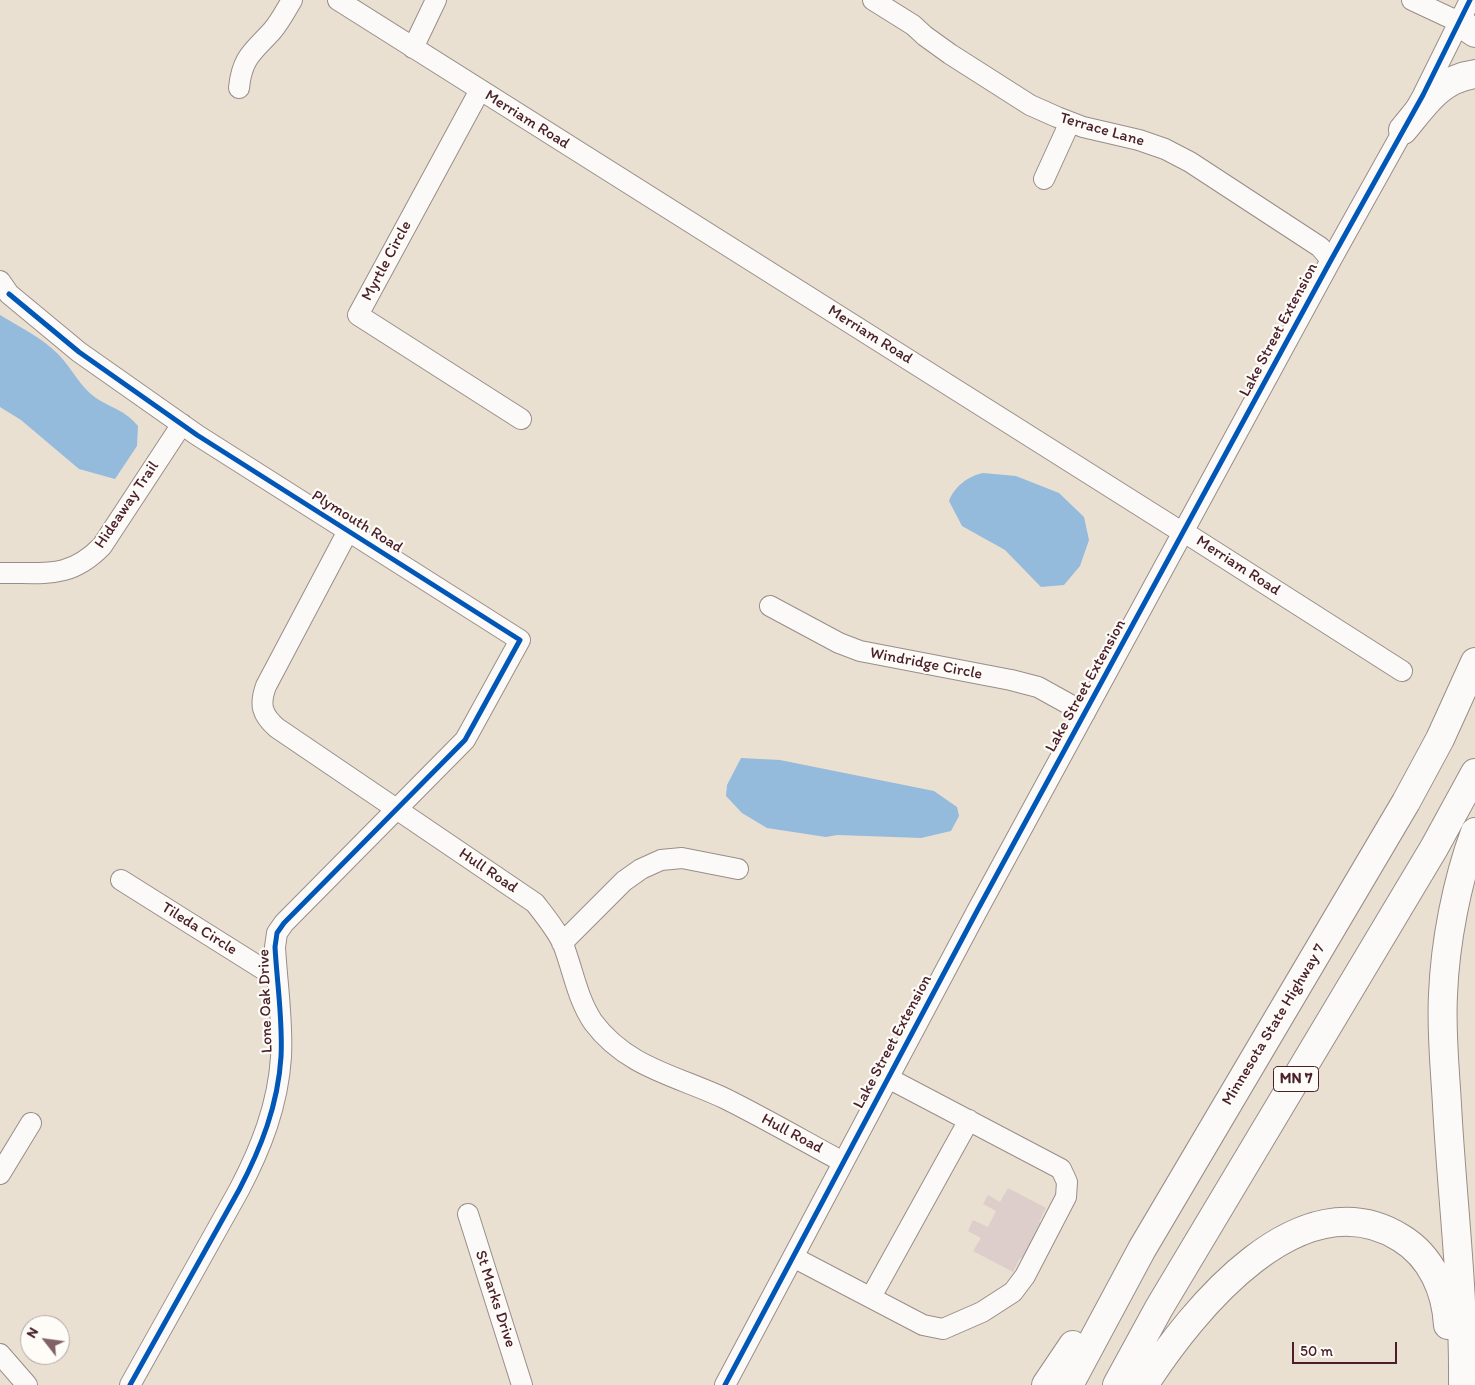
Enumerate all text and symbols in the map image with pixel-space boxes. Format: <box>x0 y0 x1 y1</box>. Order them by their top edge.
street label: Merriam Road <box>481 86 573 154</box>
street label: Terrace Lane <box>1057 109 1147 151</box>
street label: Myrtle Circle <box>358 218 416 304</box>
street label: Lake Street Extension <box>1236 260 1322 400</box>
street label: Merriam Road <box>824 301 916 369</box>
street label: Hideaway Trail <box>91 458 163 552</box>
street label: Plymouth Road <box>308 486 406 558</box>
street label: Merriam Road <box>1192 532 1284 600</box>
street label: Lake Street Extension <box>1042 616 1130 756</box>
street label: Windridge Circle <box>868 644 984 684</box>
street label: Hull Road <box>455 844 521 898</box>
street label: Tileda Circle <box>158 898 240 960</box>
street label: Minnesota State Highway 7 <box>1218 941 1330 1109</box>
street label: Lone Oak Drive <box>255 949 277 1053</box>
street label: Lake Street Extension <box>850 972 936 1112</box>
road number: MN 7 <box>1274 1066 1318 1092</box>
street label: Hull Road <box>758 1110 826 1158</box>
street label: St Marks Drive <box>470 1248 520 1350</box>
north arrow <box>20 1315 70 1365</box>
text: N <box>23 1324 42 1341</box>
scale bar <box>1295 1332 1400 1364</box>
text: 50 m <box>1300 1342 1333 1360</box>

